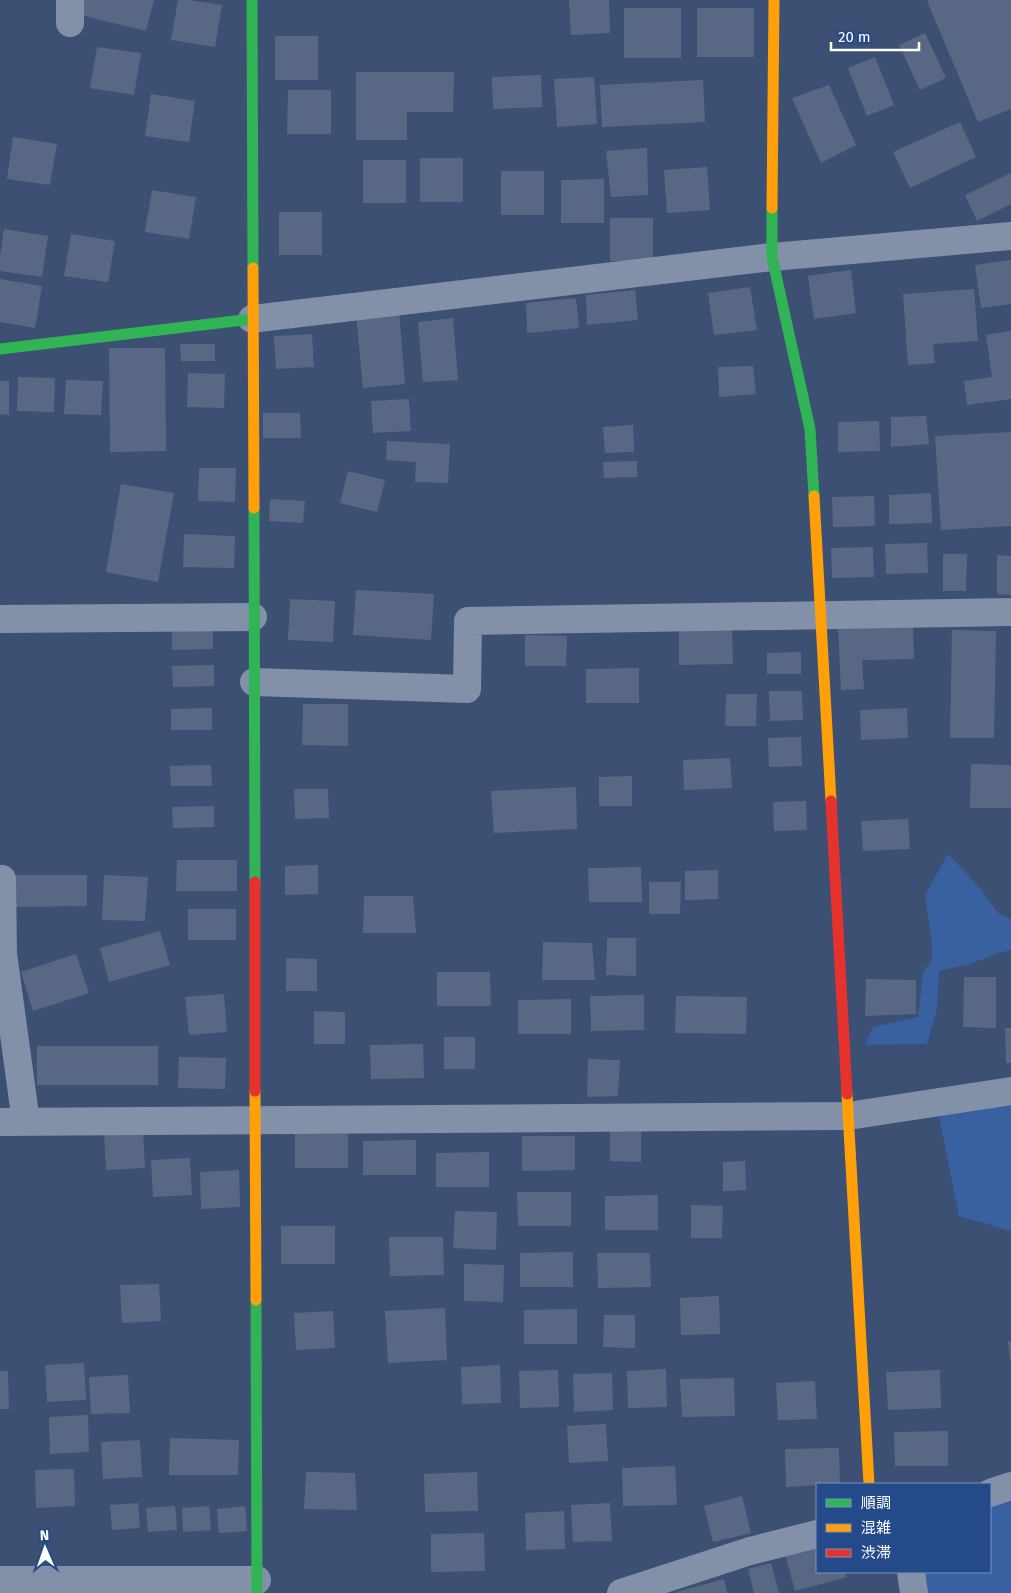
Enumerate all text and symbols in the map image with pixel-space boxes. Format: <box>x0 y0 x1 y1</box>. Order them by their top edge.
scale bar <box>831 20 918 52</box>
text: 20 m <box>838 28 871 46</box>
legend <box>816 1483 991 1573</box>
text: 順調 <box>861 1494 891 1512</box>
text: 混雑 <box>861 1519 891 1537</box>
north arrow <box>20 1523 70 1573</box>
text: N <box>40 1527 50 1544</box>
text: 渋滞 <box>861 1544 891 1562</box>

